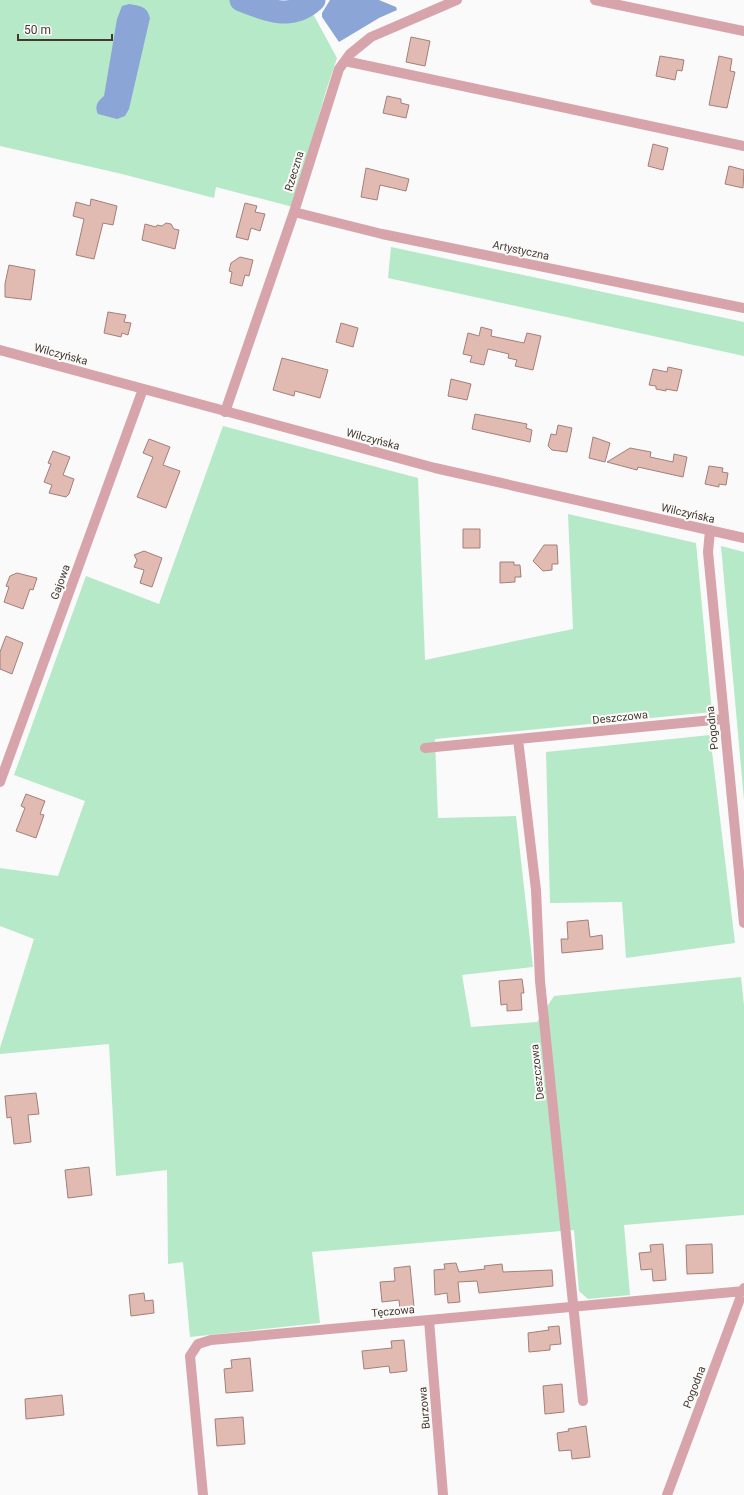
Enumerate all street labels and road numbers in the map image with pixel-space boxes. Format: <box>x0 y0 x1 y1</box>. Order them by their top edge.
street label: Rzeczna <box>282 150 307 193</box>
street label: Artystyczna <box>491 238 550 263</box>
street label: Wilczyńska <box>33 341 89 368</box>
street label: Wilczyńska <box>345 426 401 453</box>
street label: Wilczyńska <box>660 501 716 526</box>
street label: Gajowa <box>48 563 73 602</box>
street label: Pogodna <box>704 705 721 750</box>
street label: Deszczowa <box>592 708 648 727</box>
street label: Deszczowa <box>528 1044 547 1100</box>
street label: Tęczowa <box>371 1303 415 1320</box>
street label: Pogodna <box>681 1364 708 1410</box>
street label: Burzowa <box>416 1386 433 1430</box>

